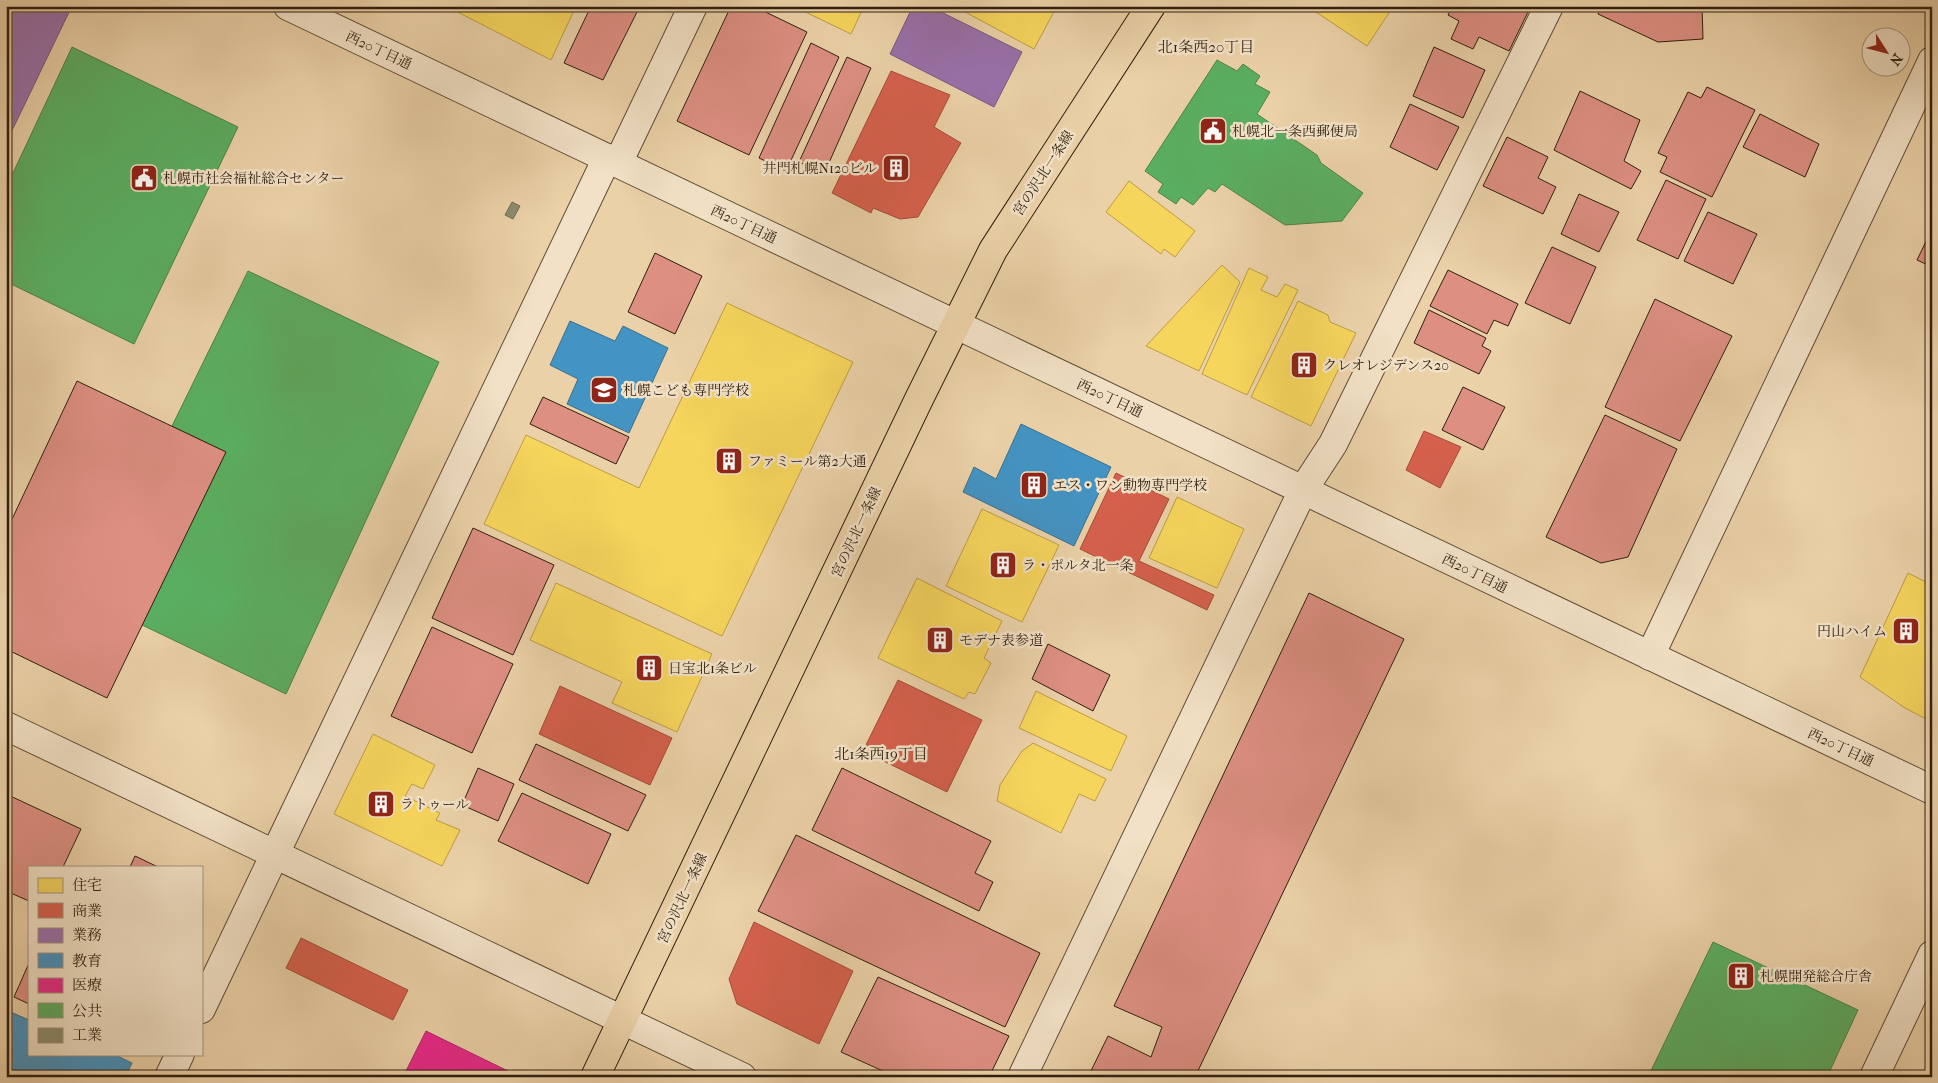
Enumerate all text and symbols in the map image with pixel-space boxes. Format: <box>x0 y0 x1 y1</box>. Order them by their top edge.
street label: 西20丁目通 <box>343 28 415 73</box>
north arrow <box>1860 28 1910 78</box>
district label: 北1条西20丁目 <box>1158 38 1254 56</box>
text: N <box>1886 50 1906 69</box>
public building icon: 札幌北一条西郵便局 <box>1198 116 1228 146</box>
place label: 札幌北一条西郵便局 <box>1232 123 1358 140</box>
street label: 宮の沢北一条線 <box>1010 128 1077 219</box>
building icon: 井門札幌N120ビル <box>881 153 911 183</box>
place label: 井門札幌N120ビル <box>762 160 877 177</box>
public building icon: 札幌市社会福祉総合センター <box>129 163 159 193</box>
place label: 札幌市社会福祉総合センター <box>163 170 344 187</box>
street label: 西20丁目通 <box>708 202 780 247</box>
building icon: クレオレジデンス20 <box>1289 350 1319 380</box>
place label: クレオレジデンス20 <box>1323 357 1449 374</box>
school or university icon: 札幌こども専門学校 <box>589 375 619 405</box>
street label: 西20丁目通 <box>1074 376 1146 421</box>
place label: 札幌こども専門学校 <box>623 382 749 399</box>
building icon: ファミール第2大通 <box>714 446 744 476</box>
place label: ファミール第2大通 <box>748 453 867 470</box>
building icon: エス・ワン動物専門学校 <box>1019 470 1049 500</box>
place label: エス・ワン動物専門学校 <box>1053 477 1207 494</box>
street label: 宮の沢北一条線 <box>828 484 885 580</box>
building icon: ラ・ポルタ北一条 <box>988 550 1018 580</box>
street label: 西20丁目通 <box>1439 550 1510 597</box>
place label: ラ・ポルタ北一条 <box>1022 557 1133 574</box>
building icon: 円山ハイム <box>1891 616 1921 646</box>
place label: 円山ハイム <box>1817 623 1887 640</box>
building icon: モデナ表参道 <box>925 625 955 655</box>
place label: モデナ表参道 <box>959 632 1043 649</box>
building icon: 日宝北1条ビル <box>634 653 664 683</box>
place label: 日宝北1条ビル <box>668 660 757 677</box>
street label: 西20丁目通 <box>1805 725 1877 770</box>
district label: 北1条西19丁目 <box>834 745 928 763</box>
building icon: ラトゥール <box>366 789 396 819</box>
place label: ラトゥール <box>400 796 469 813</box>
street label: 宮の沢北一条線 <box>654 850 711 946</box>
legend <box>28 866 202 1056</box>
text: 住宅 <box>72 876 102 894</box>
text: 商業 <box>72 902 102 920</box>
text: 業務 <box>72 926 102 944</box>
text: 教育 <box>72 952 102 970</box>
building icon: 札幌開発総合庁舎 <box>1726 961 1756 991</box>
place label: 札幌開発総合庁舎 <box>1760 968 1872 985</box>
text: 医療 <box>72 976 102 994</box>
text: 公共 <box>72 1002 102 1020</box>
text: 工業 <box>72 1026 102 1044</box>

